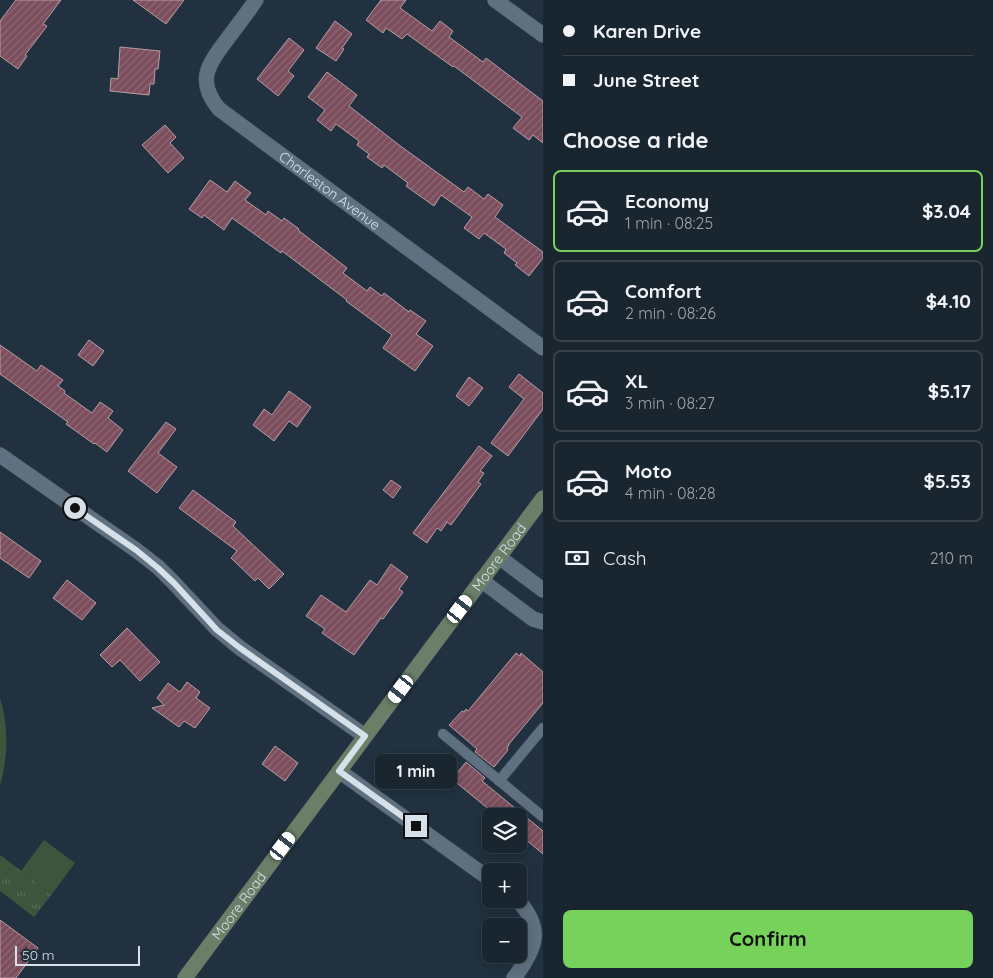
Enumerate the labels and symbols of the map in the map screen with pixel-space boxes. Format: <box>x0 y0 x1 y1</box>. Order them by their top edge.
street label: Charleston Avenue <box>275 147 384 234</box>
route start <box>64 497 86 519</box>
street label: Moore Road <box>468 520 530 595</box>
car <box>444 593 475 625</box>
car <box>385 673 416 705</box>
callout: 1 min <box>375 754 457 788</box>
route end <box>405 815 427 837</box>
car <box>267 830 298 862</box>
street label: Moore Road <box>208 868 270 943</box>
scale bar <box>15 943 140 966</box>

